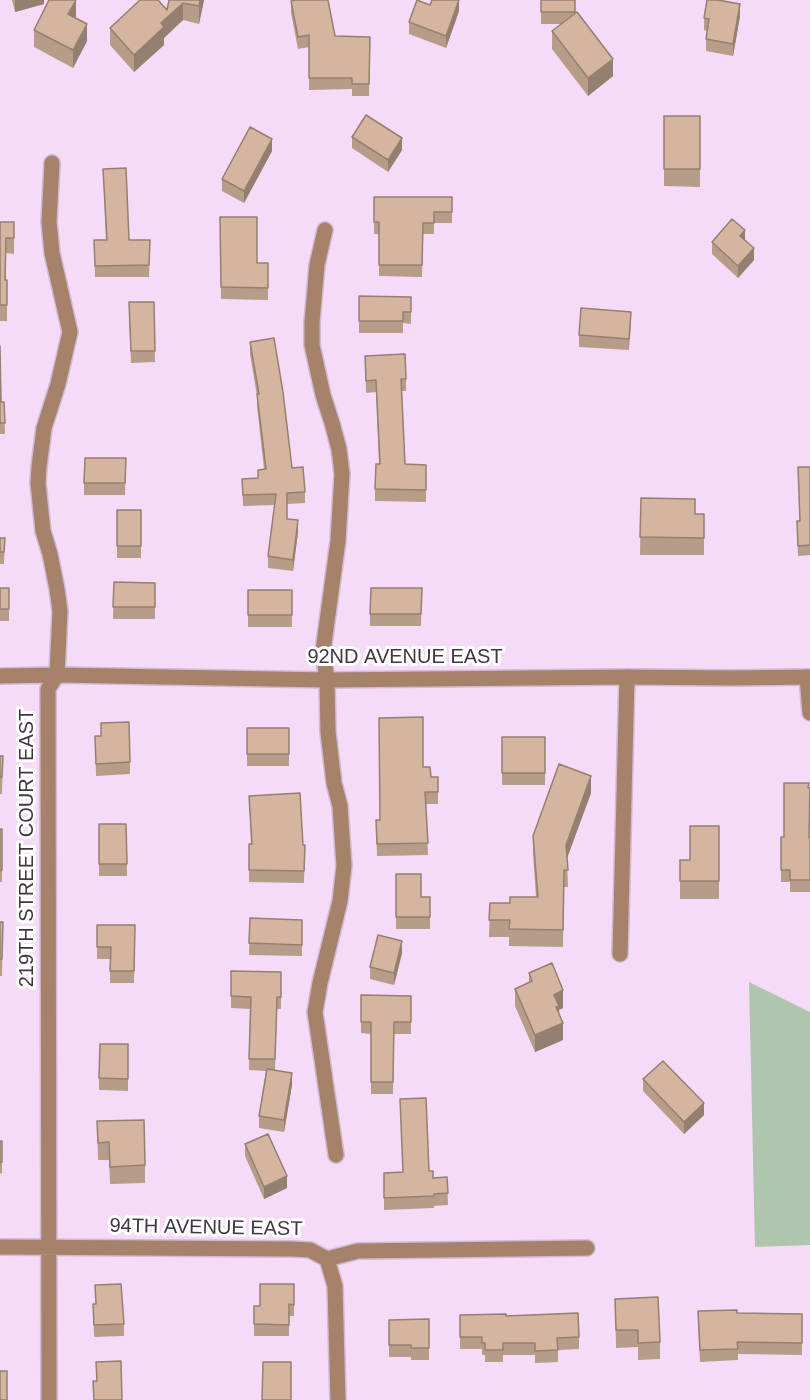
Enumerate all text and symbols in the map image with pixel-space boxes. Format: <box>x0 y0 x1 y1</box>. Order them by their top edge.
street label: 92ND AVENUE EAST <box>307 645 503 669</box>
street label: 219TH STREET COURT EAST <box>15 709 39 987</box>
street label: 94TH AVENUE EAST <box>109 1214 303 1242</box>

